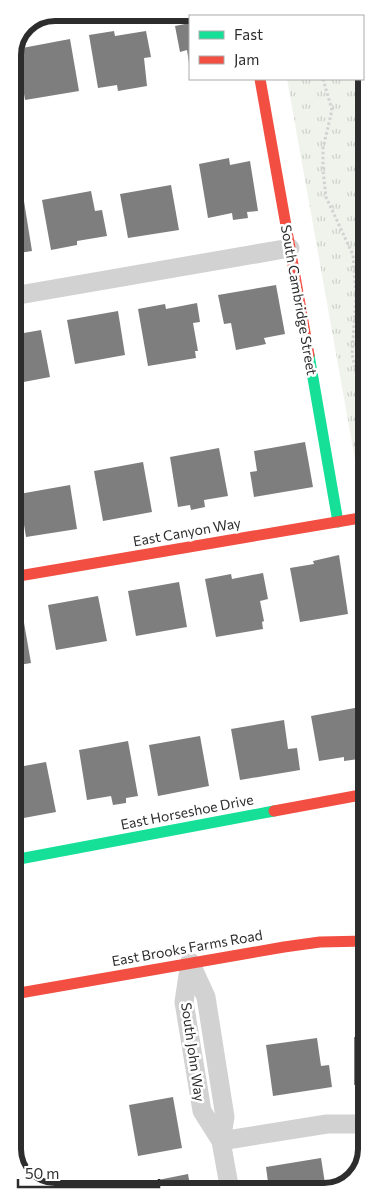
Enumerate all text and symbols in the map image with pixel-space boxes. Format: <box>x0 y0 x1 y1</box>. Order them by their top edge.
legend <box>189 15 364 80</box>
text: Fast <box>234 25 263 43</box>
text: Jam <box>234 50 259 68</box>
street label: South Cambridge Street <box>278 223 321 377</box>
street label: East Canyon Way <box>132 514 242 549</box>
street label: East Horseshoe Drive <box>119 790 255 833</box>
street label: East Brooks Farms Road <box>110 926 264 969</box>
street label: South John Way <box>178 1001 209 1103</box>
scale bar <box>18 1156 159 1188</box>
text: 50 m <box>25 1164 59 1182</box>

